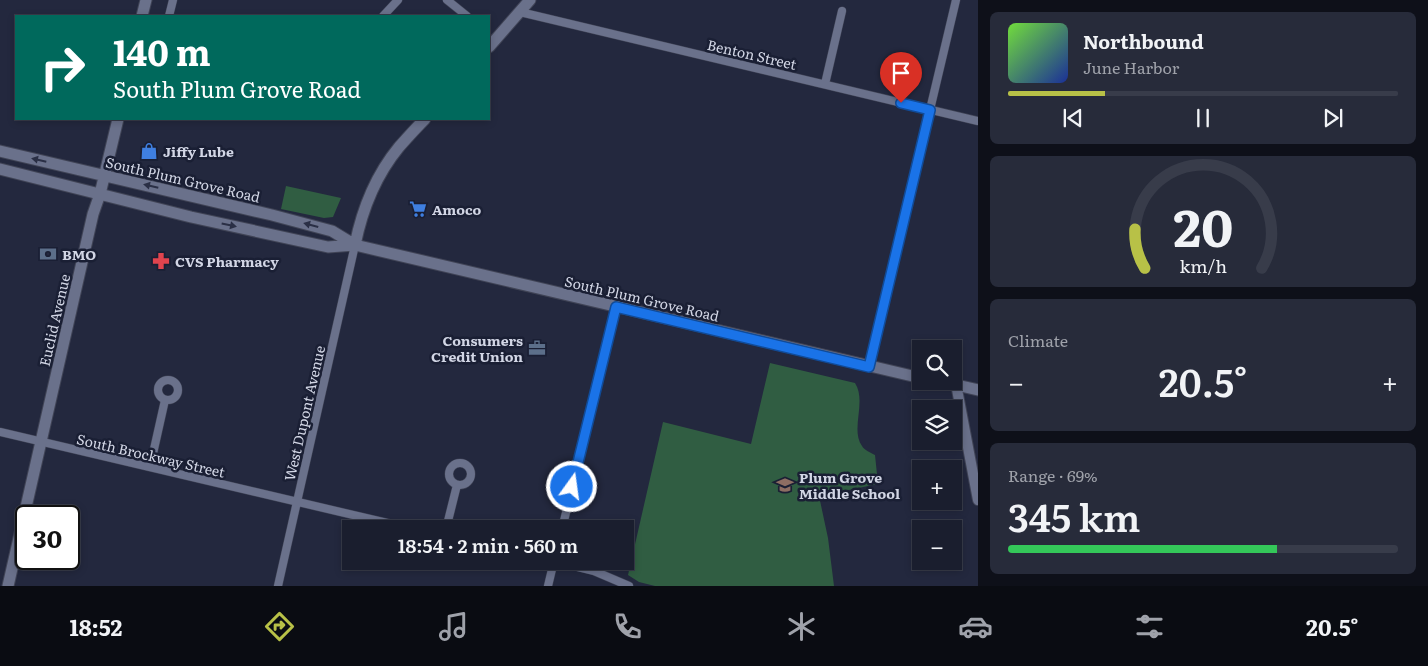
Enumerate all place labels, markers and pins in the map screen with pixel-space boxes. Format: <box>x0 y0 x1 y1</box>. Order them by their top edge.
pin <box>880 52 922 103</box>
shop icon: Jiffy Lube <box>139 141 159 161</box>
place label: Jiffy Lube <box>163 141 234 161</box>
supermarket icon: Amoco <box>408 199 428 219</box>
place label: Amoco <box>432 199 482 219</box>
bank icon: BMO <box>38 244 58 264</box>
place label: BMO <box>62 244 96 264</box>
pharmacy icon: CVS Pharmacy <box>151 251 171 271</box>
place label: CVS Pharmacy <box>175 251 279 271</box>
place label: Consumers Credit Union <box>431 330 523 366</box>
office icon: Consumers Credit Union <box>527 338 547 358</box>
place label: Plum Grove Middle School <box>799 467 900 503</box>
school or university icon: Plum Grove Middle School <box>775 475 795 495</box>

